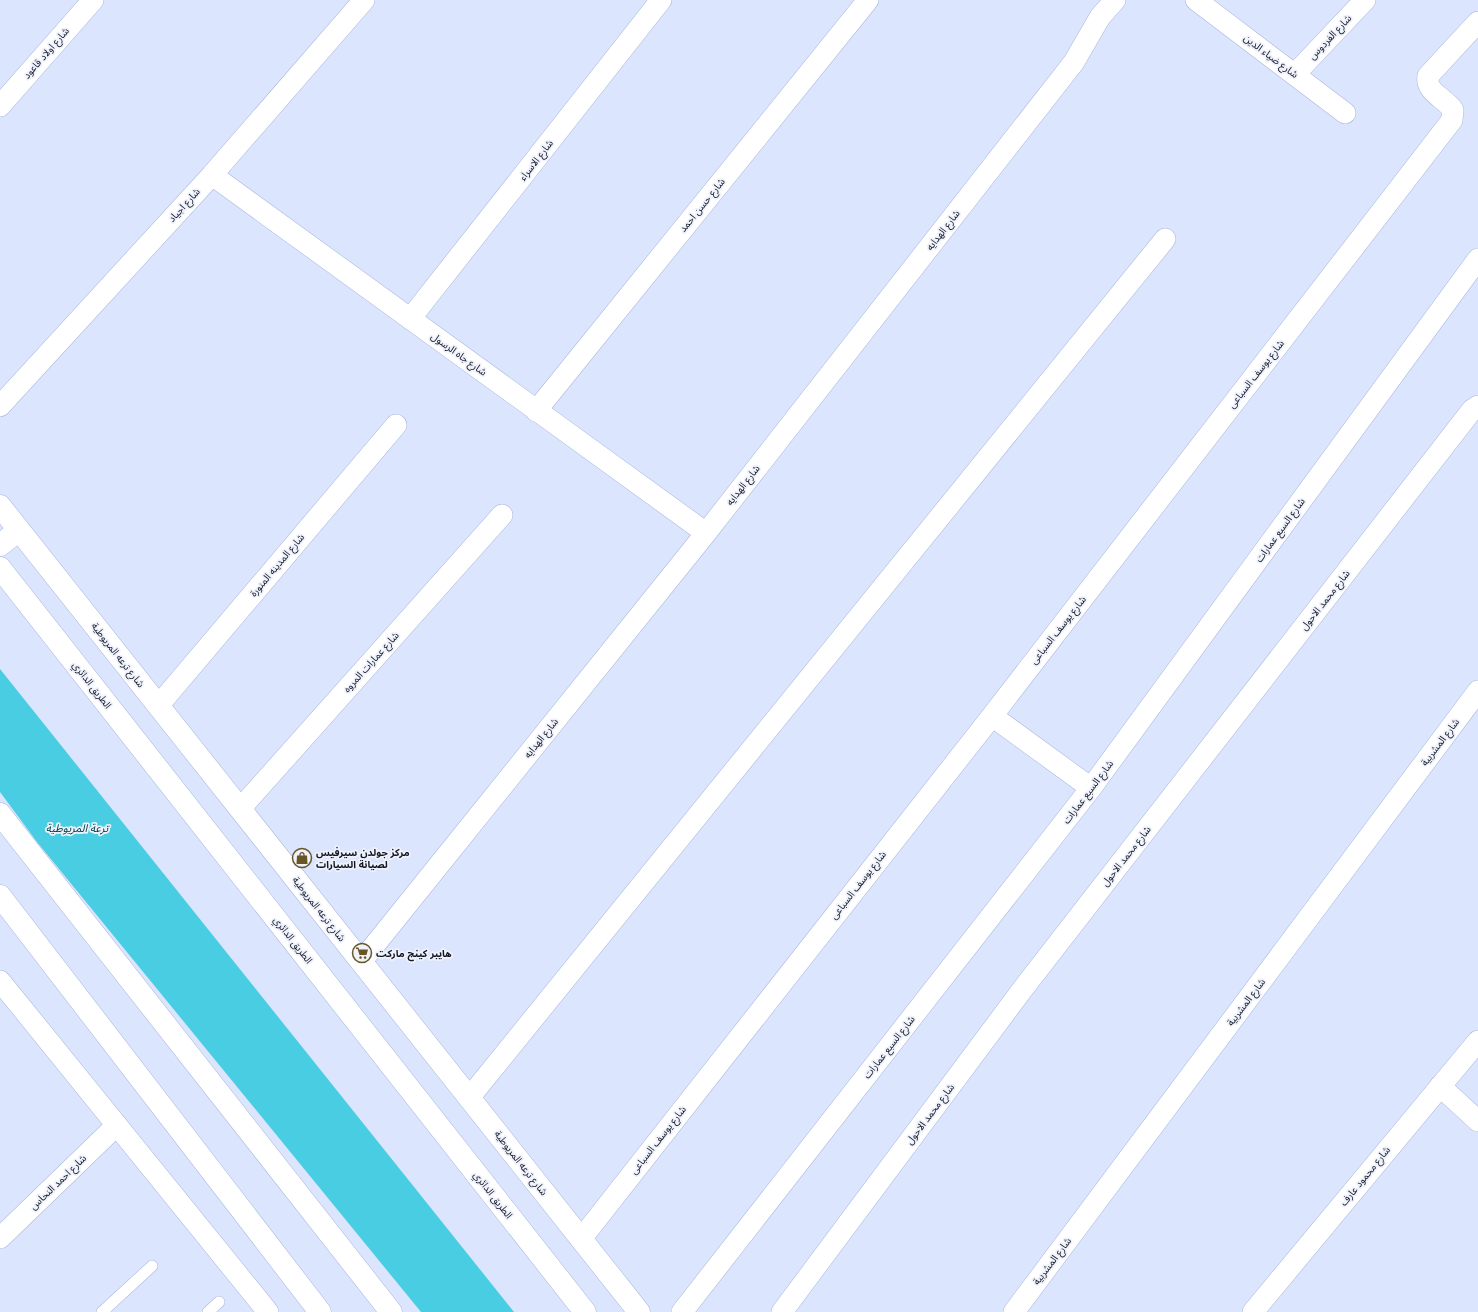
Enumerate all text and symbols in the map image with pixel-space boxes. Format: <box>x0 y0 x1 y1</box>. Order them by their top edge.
street label: شارع الفردوس <box>1306 12 1355 63</box>
street label: شارع اولاد قاعود <box>20 24 73 82</box>
street label: شارع ضياء الدين <box>1240 31 1301 82</box>
street label: شارع الاسراء <box>516 137 557 184</box>
street label: شارع حسن احمد <box>676 175 729 235</box>
street label: شارع اجياد <box>165 185 204 226</box>
street label: شارع الهدايه <box>923 207 964 253</box>
street label: شارع جاه الرسول <box>428 329 490 379</box>
street label: شارع يوسف السباعى <box>1225 337 1288 412</box>
street label: شارع الهدايه <box>723 462 764 508</box>
street label: شارع السبع عمارات <box>1252 495 1309 565</box>
street label: شارع المدينه المنورة <box>247 531 308 600</box>
street label: شارع محمد الاحول <box>1297 567 1354 633</box>
street label: شارع يوسف السباعى <box>1027 593 1090 668</box>
street label: شارع ترعه المريوطية <box>88 620 147 691</box>
street label: شارع عمارات المروه <box>340 629 403 696</box>
street label: الطريق الدائري <box>68 659 114 712</box>
street label: شارع الهدايه <box>521 715 562 761</box>
street label: شارع المشربية <box>1418 715 1463 769</box>
street label: شارع السبع عمارات <box>1060 757 1117 827</box>
water label: ترعة المريوطية <box>46 821 110 835</box>
street label: شارع محمد الاحول <box>1098 823 1155 889</box>
place label: مركز جولدن سيرفيس لصيانة السيارات <box>316 846 410 871</box>
shop icon: مركز جولدن سيرفيس لصيانة السيارات <box>291 847 313 869</box>
street label: شارع يوسف السباعى <box>827 848 890 923</box>
street label: شارع ترعه المريوطية <box>289 874 348 945</box>
street label: الطريق الدائري <box>269 914 315 967</box>
supermarket icon: هايبر كينج ماركت <box>351 942 373 964</box>
place label: هايبر كينج ماركت <box>376 947 452 962</box>
street label: شارع المشربية <box>1224 975 1269 1029</box>
street label: شارع السبع عمارات <box>860 1013 919 1082</box>
street label: شارع محمد الاحول <box>903 1081 958 1148</box>
street label: شارع يوسف السباعى <box>627 1103 690 1178</box>
street label: شارع ترعه المريوطية <box>491 1128 550 1199</box>
street label: شارع محمود عارف <box>1337 1144 1394 1209</box>
street label: شارع احمد النحاس <box>27 1152 90 1213</box>
street label: الطريق الدائري <box>469 1169 515 1222</box>
street label: شارع المشربية <box>1030 1234 1075 1288</box>

